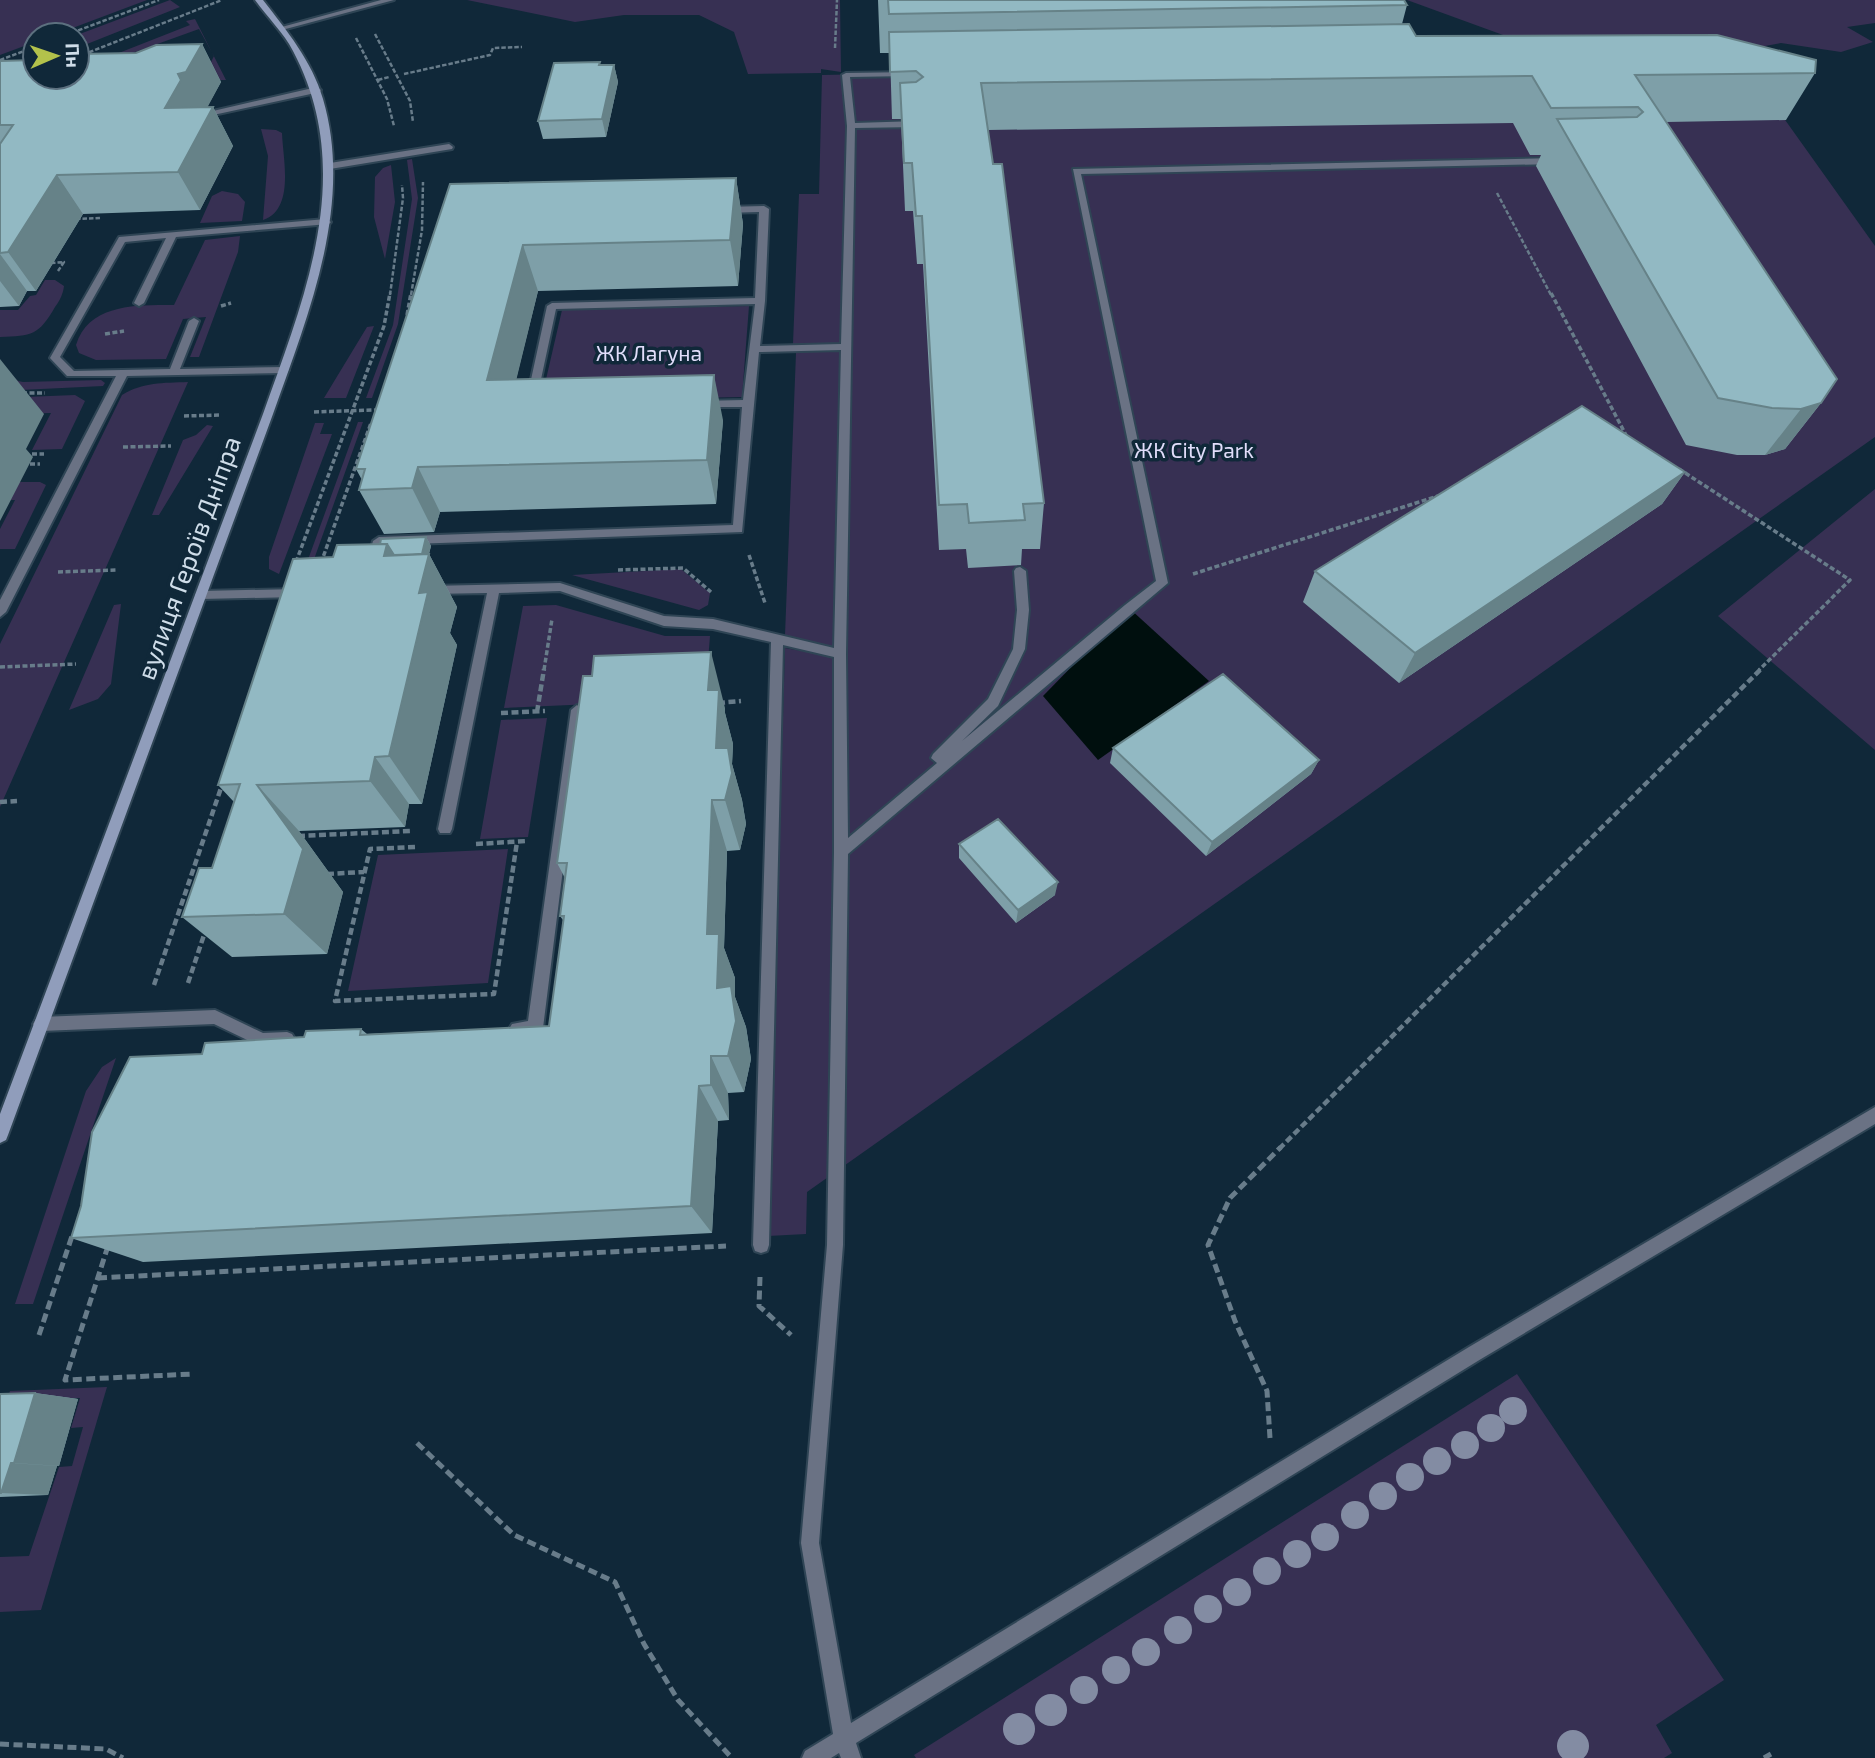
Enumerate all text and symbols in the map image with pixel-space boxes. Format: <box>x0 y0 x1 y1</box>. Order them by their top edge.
north arrow <box>21 21 91 91</box>
text: Пн <box>62 43 85 68</box>
park label: ЖК Лагуна <box>596 340 702 366</box>
street label: вулиця Героїв Дніпра <box>129 432 247 684</box>
park label: ЖК City Park <box>1134 437 1254 462</box>

